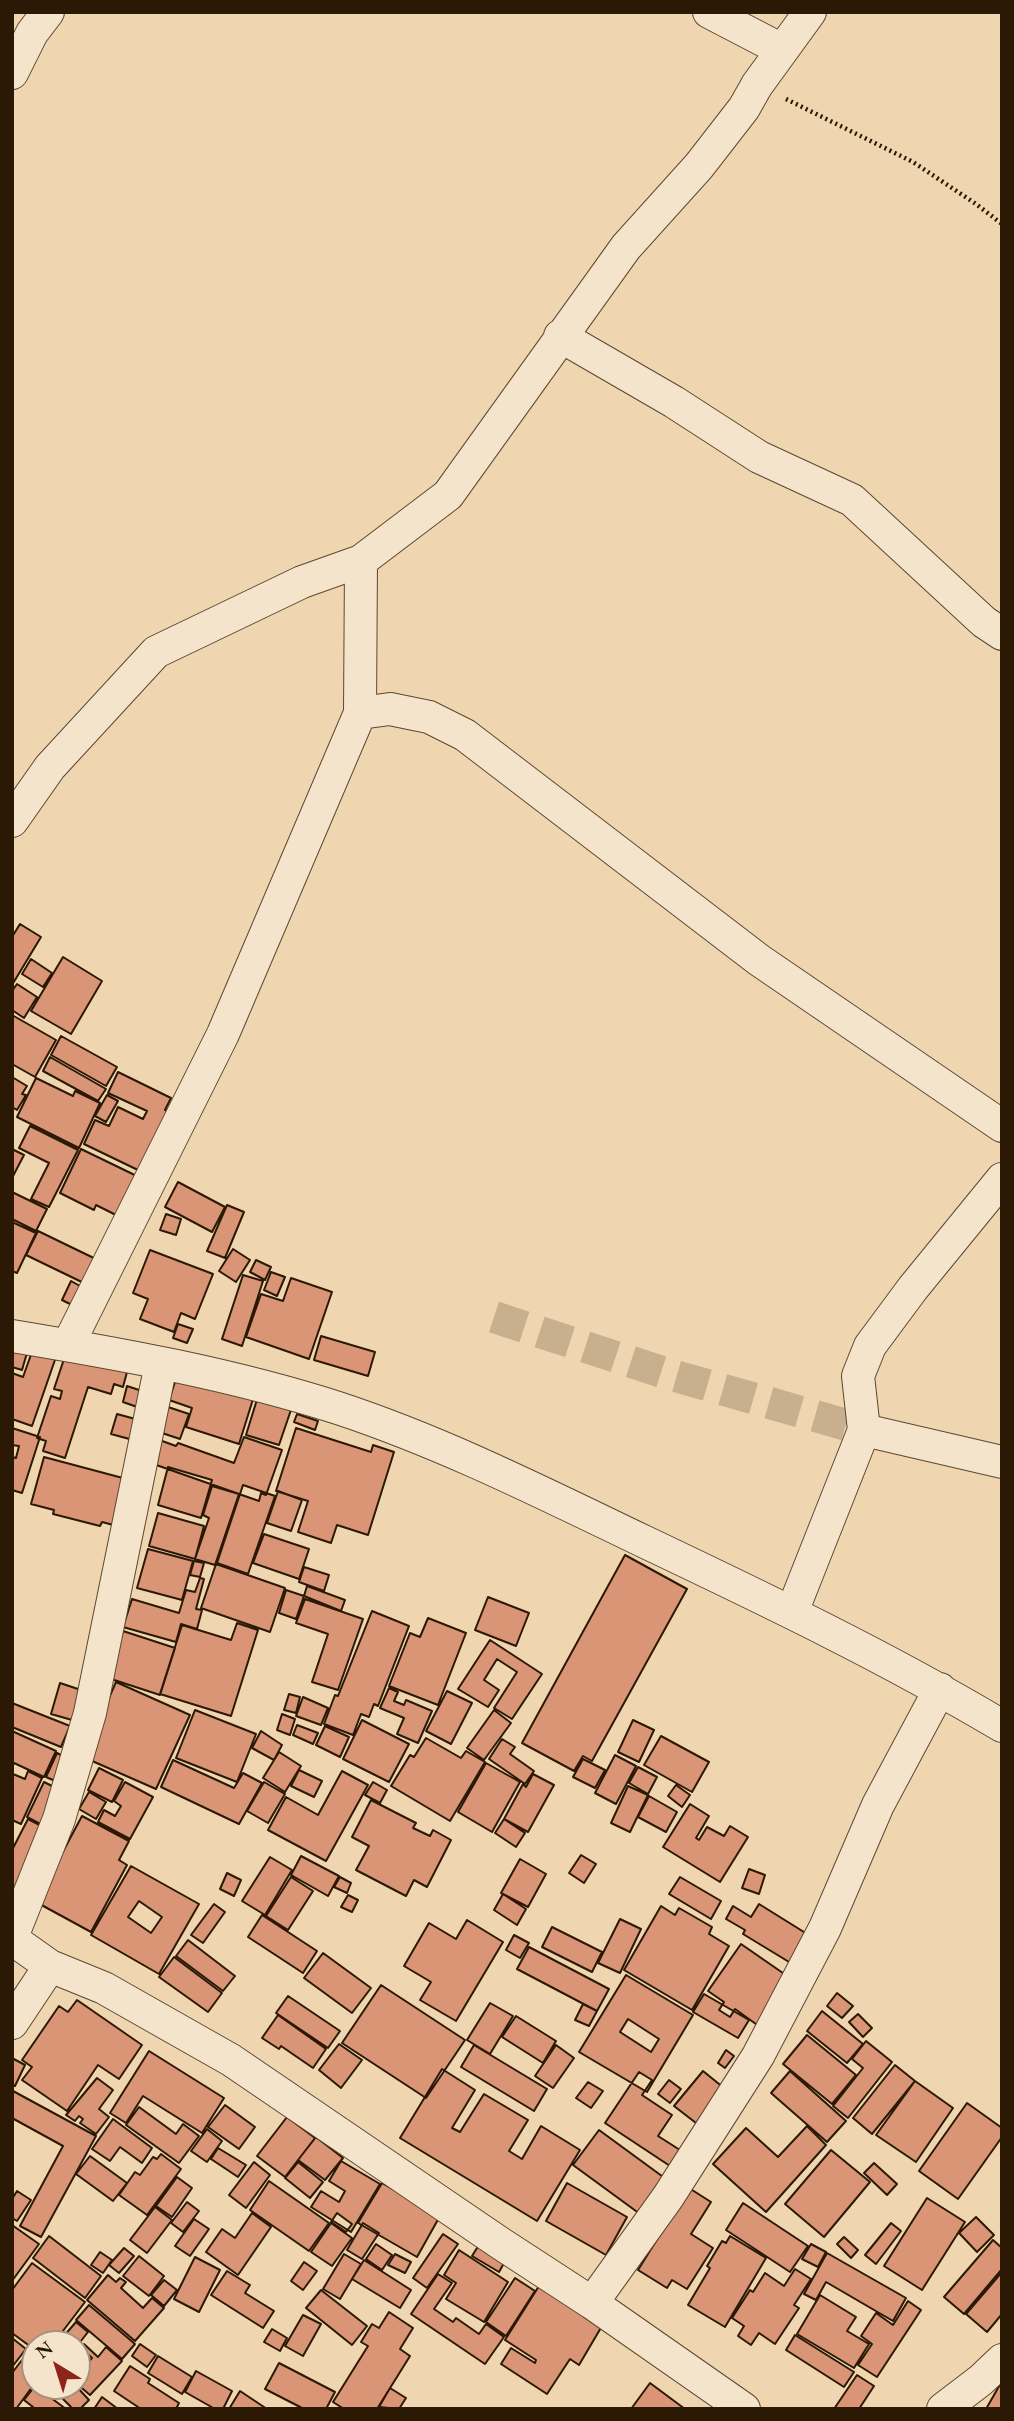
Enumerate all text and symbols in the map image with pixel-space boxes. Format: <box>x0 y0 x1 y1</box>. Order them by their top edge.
north arrow <box>21 2330 91 2400</box>
text: N <box>30 2335 58 2364</box>

